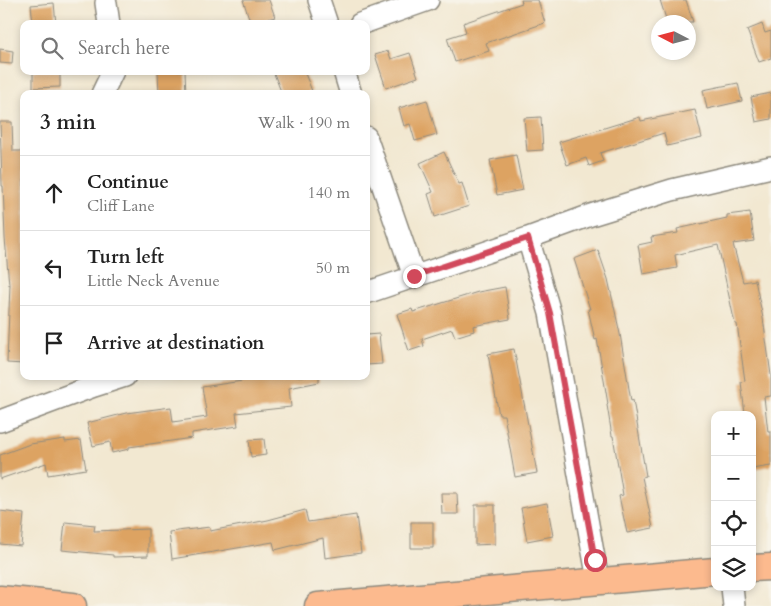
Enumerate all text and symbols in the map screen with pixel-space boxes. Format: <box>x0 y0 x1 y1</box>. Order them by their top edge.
north arrow <box>651 15 696 60</box>
search box <box>20 20 370 75</box>
icon: search <box>38 34 66 62</box>
text: Search here <box>78 35 170 61</box>
text: 3 min <box>40 108 96 137</box>
text: Walk · 190 m <box>258 112 350 134</box>
text: Continue <box>87 169 169 195</box>
icon: ahead <box>40 179 68 207</box>
text: 140 m <box>308 182 350 204</box>
text: Cliff Lane <box>87 195 155 217</box>
text: Turn left <box>87 244 164 270</box>
icon: left <box>40 254 68 282</box>
text: 50 m <box>316 257 350 279</box>
route end <box>403 265 426 288</box>
text: Little Neck Avenue <box>87 270 220 292</box>
icon: arrive <box>40 329 68 357</box>
text: Arrive at destination <box>87 330 264 356</box>
map controls <box>711 411 756 591</box>
button: + <box>711 411 756 456</box>
button: − <box>711 456 756 501</box>
button: locate <box>711 501 756 546</box>
button: layers <box>711 546 756 591</box>
route start <box>584 549 607 572</box>

